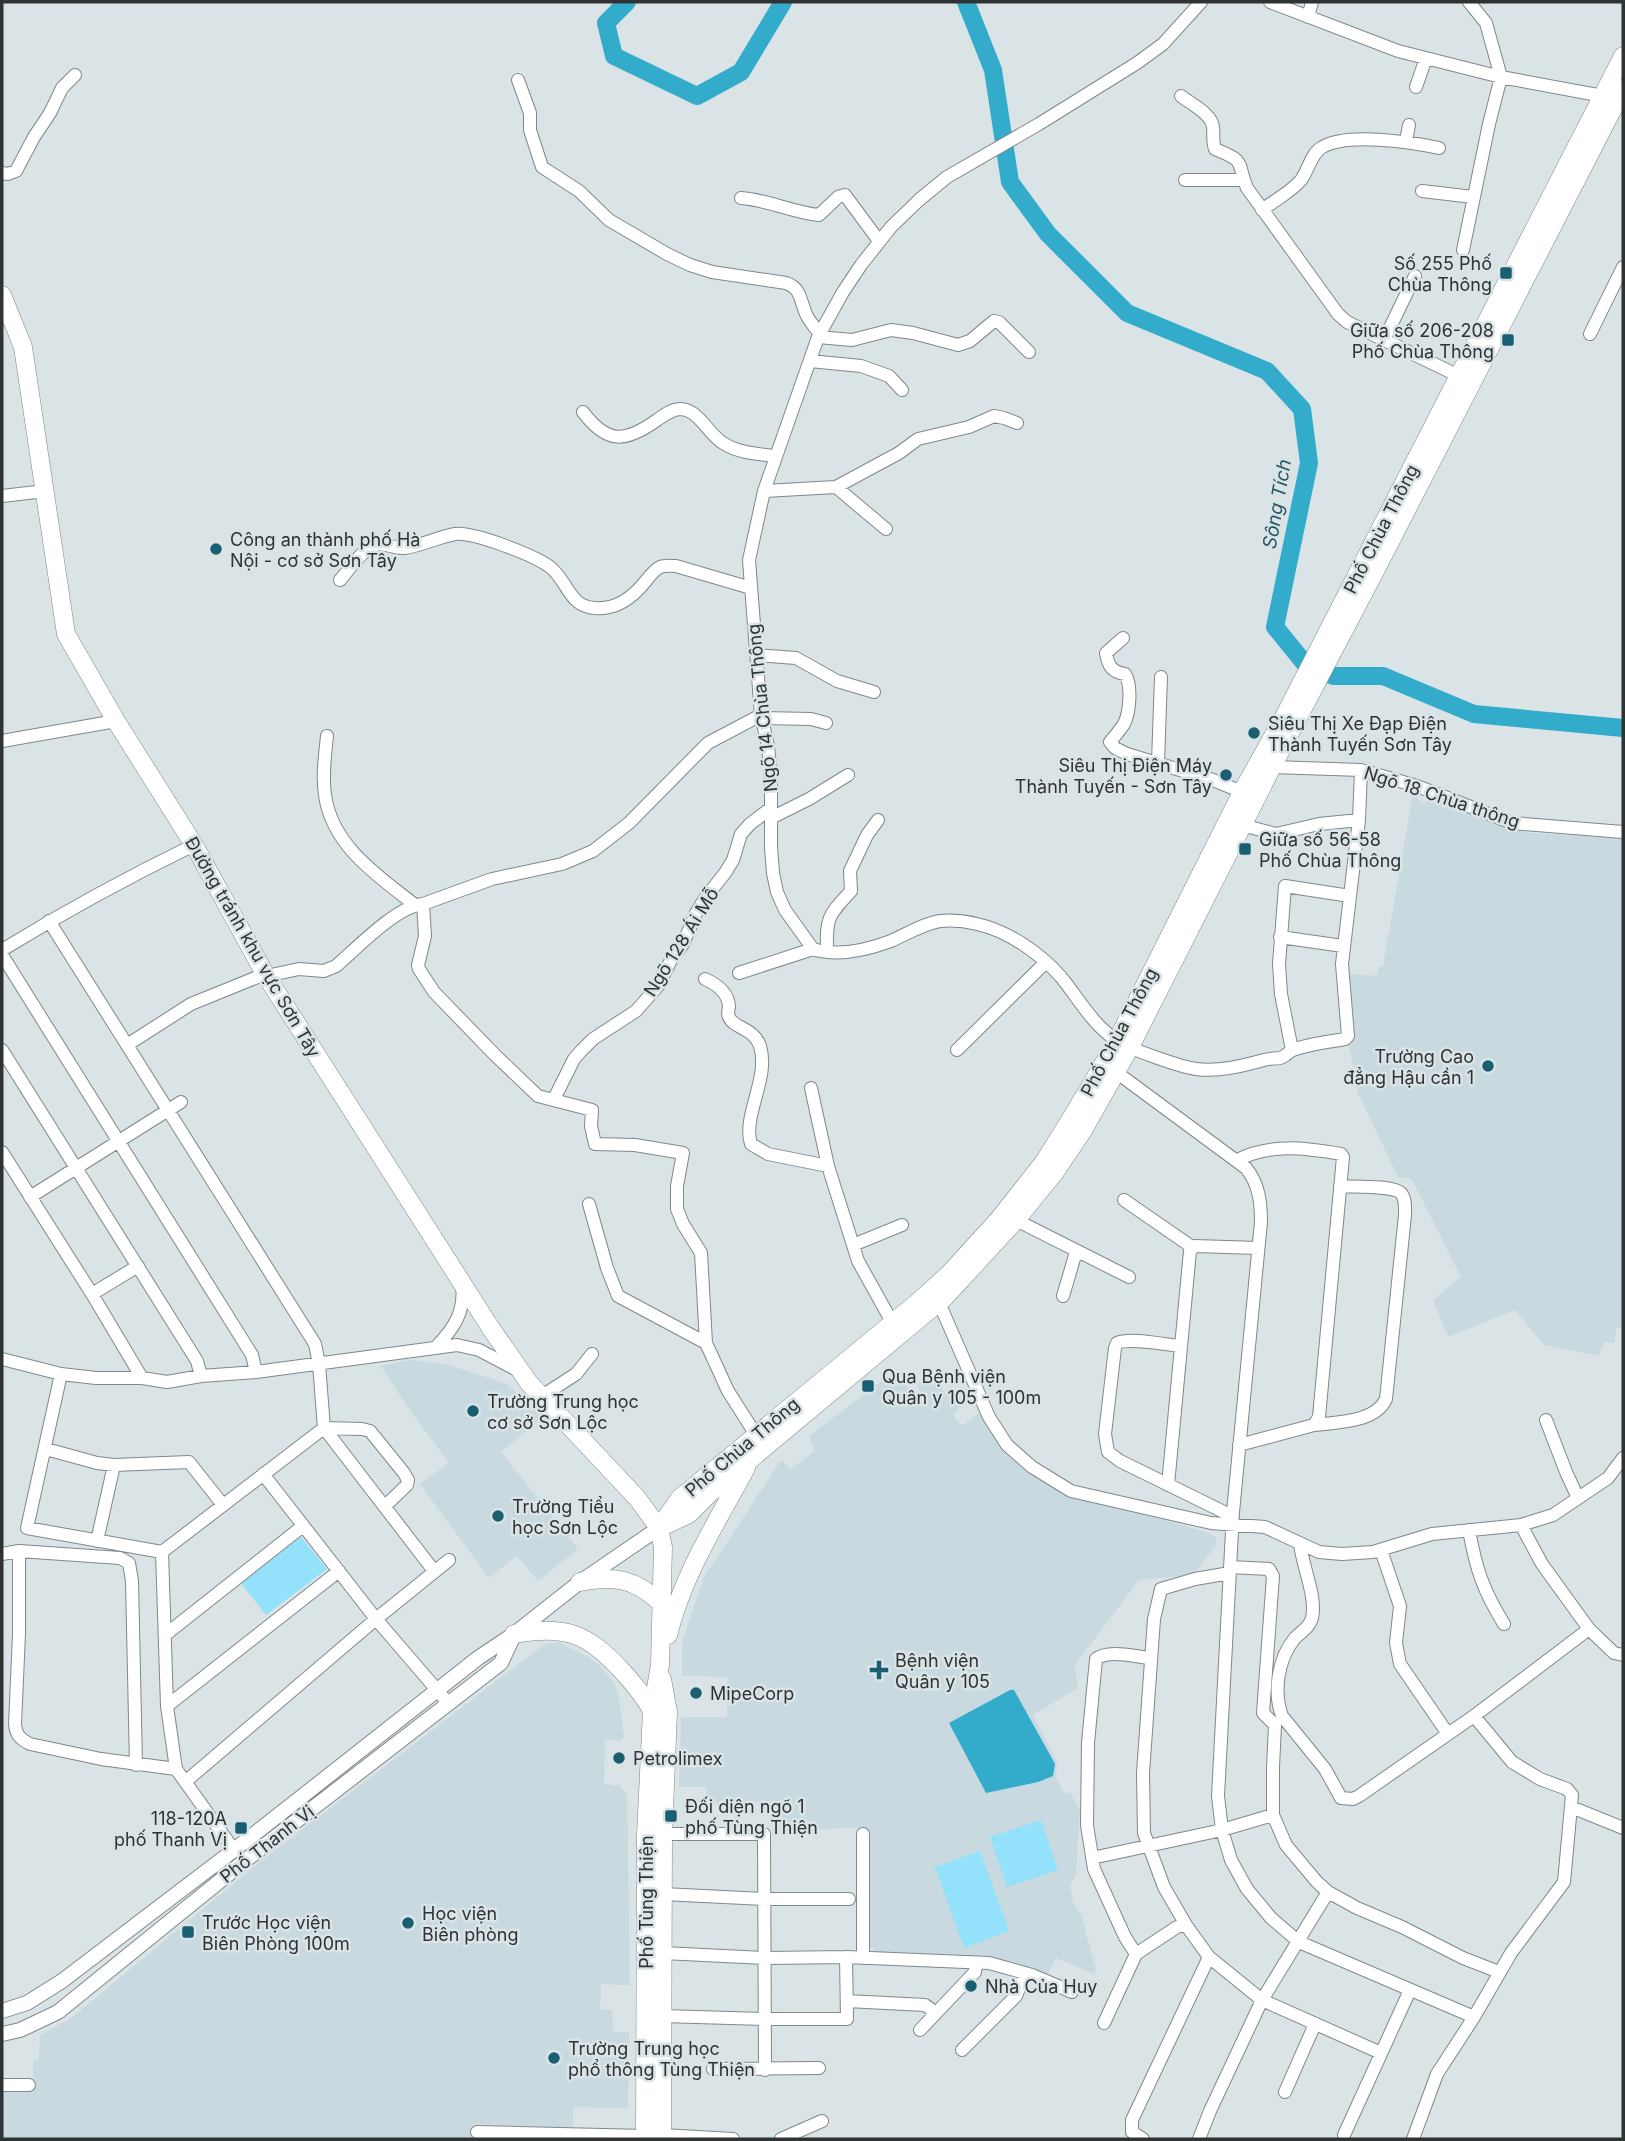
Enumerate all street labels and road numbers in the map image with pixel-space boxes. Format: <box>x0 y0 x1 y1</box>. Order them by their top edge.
street label: Phố Chùa Thông <box>1339 461 1423 597</box>
street label: Ngõ 14 Chùa Thông <box>743 623 781 793</box>
street label: Ngõ 18 Chùa thông <box>1361 762 1523 832</box>
street label: Đường tránh khu vực Sơn Tây <box>181 833 325 1061</box>
street label: Ngõ 128 Ái Mỗ <box>638 883 723 1000</box>
street label: Phố Chùa Thông <box>1076 964 1162 1100</box>
street label: Phố Chùa Thông <box>681 1393 803 1501</box>
street label: Phố Thanh Vị <box>216 1801 318 1887</box>
street label: Phố Tùng Thiện <box>636 1835 657 1969</box>

